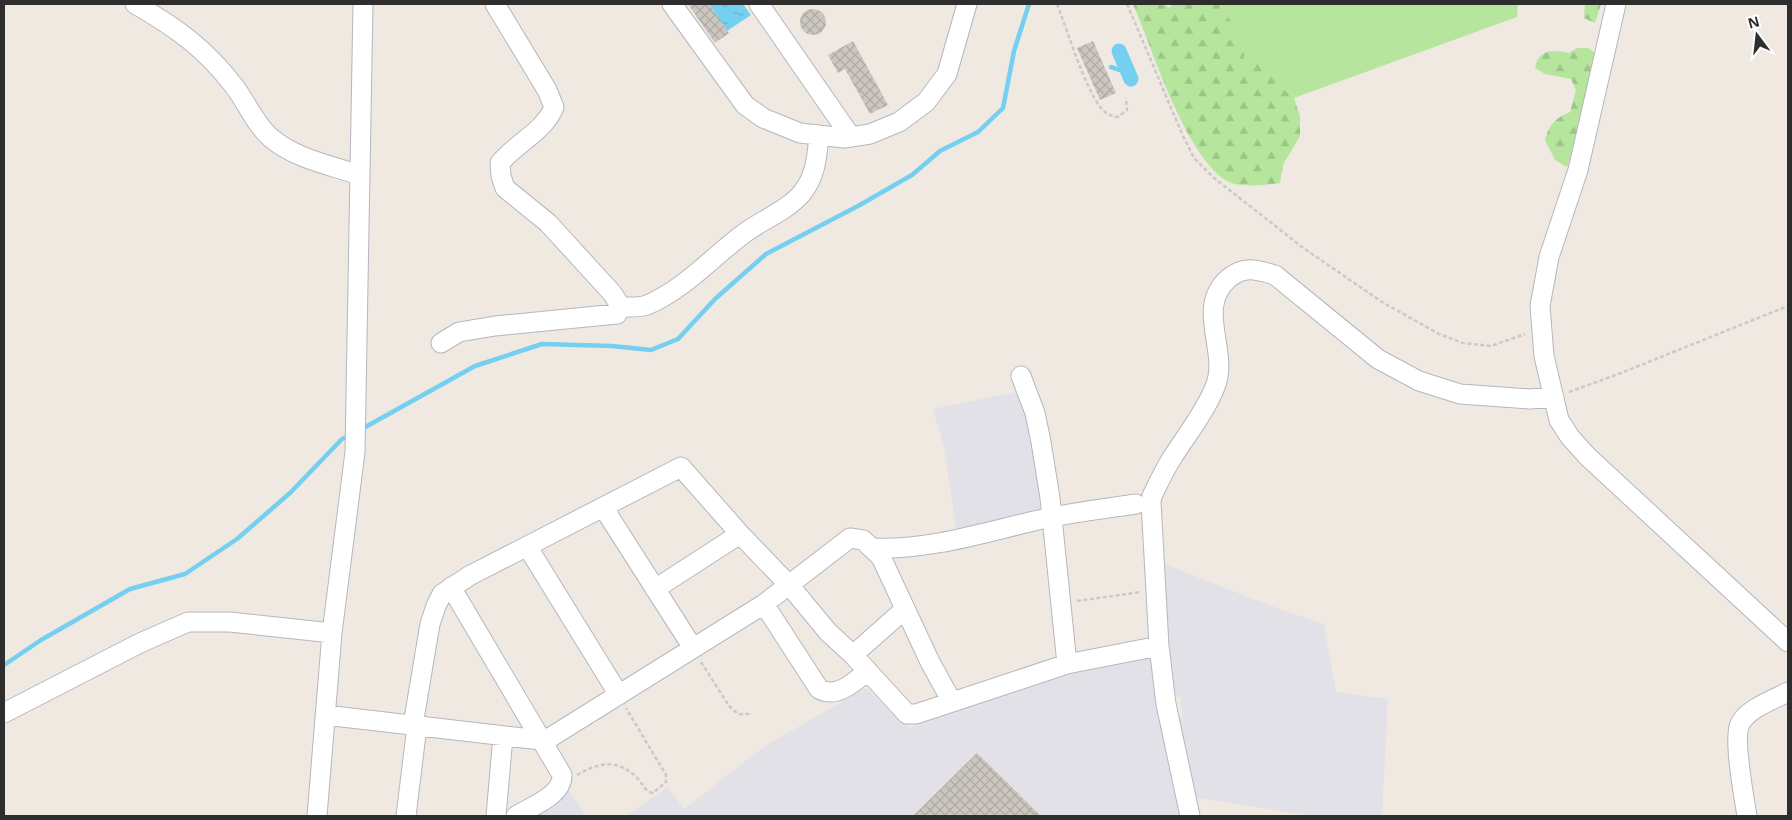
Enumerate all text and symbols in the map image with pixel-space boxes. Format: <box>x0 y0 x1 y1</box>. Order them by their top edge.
north arrow <box>1732 10 1782 60</box>
text: N <box>1746 11 1761 33</box>

